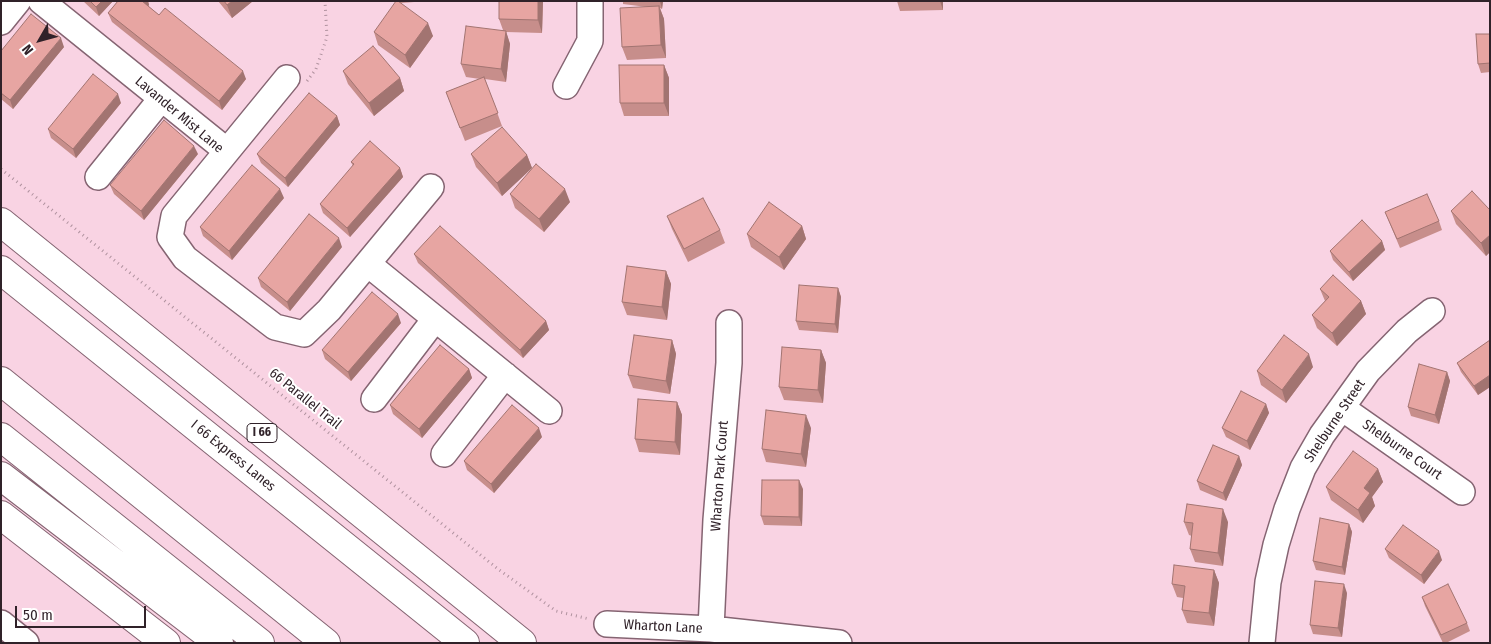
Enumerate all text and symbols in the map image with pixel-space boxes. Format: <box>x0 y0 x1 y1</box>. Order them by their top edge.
north arrow <box>15 15 65 65</box>
text: N <box>19 41 37 58</box>
street label: Lavander Mist Lane <box>131 73 227 157</box>
street label: 66 Parallel Trail <box>266 365 344 433</box>
street label: Shelburne Street <box>1301 376 1369 466</box>
street label: Shelburne Court <box>1359 416 1445 484</box>
street label: I 66 Express Lanes <box>187 417 279 495</box>
street label: Wharton Park Court <box>708 420 732 532</box>
road number: I 66 <box>247 423 277 442</box>
scale bar <box>18 596 149 628</box>
text: 50 m <box>23 606 53 624</box>
street label: Wharton Lane <box>623 617 703 637</box>

